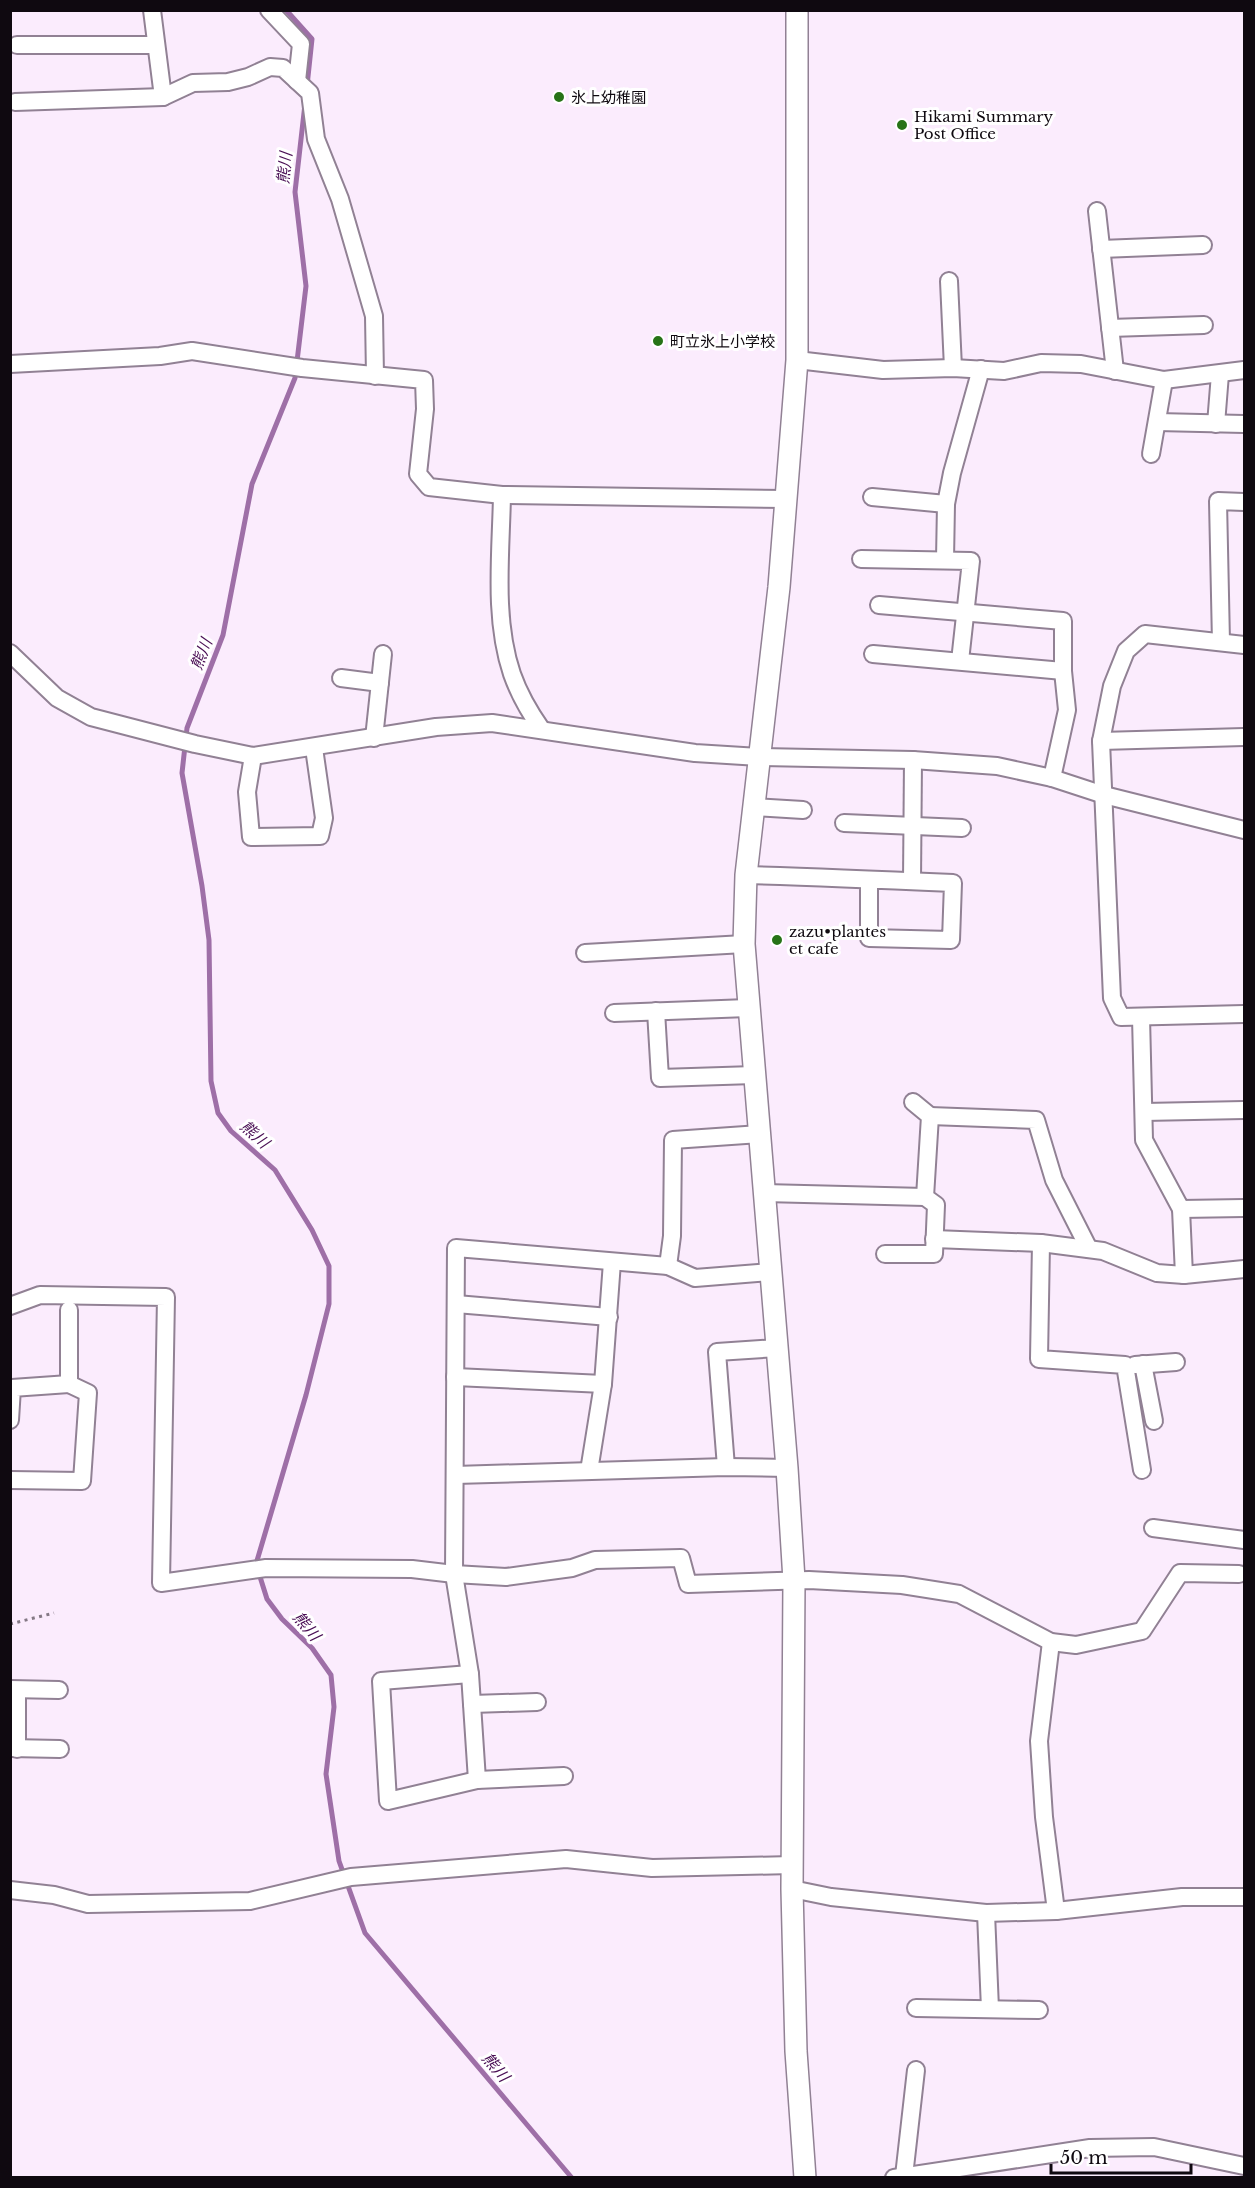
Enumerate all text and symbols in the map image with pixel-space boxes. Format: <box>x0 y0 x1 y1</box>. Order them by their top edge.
place label: 氷上幼稚園 <box>571 88 646 107</box>
marker: 氷上幼稚園 <box>552 90 566 104</box>
place label: Hikami Summary Post Office <box>914 107 1053 143</box>
marker: Hikami Summary Post Office <box>895 118 909 132</box>
water label: 熊川 <box>272 149 296 185</box>
place label: 町立氷上小学校 <box>670 332 775 351</box>
marker: 町立氷上小学校 <box>651 334 665 348</box>
water label: 熊川 <box>186 634 217 673</box>
place label: zazu•plantes et cafe <box>789 922 886 958</box>
marker: zazu•plantes et cafe <box>770 933 784 947</box>
water label: 熊川 <box>236 1116 275 1153</box>
water label: 熊川 <box>289 1607 326 1646</box>
water label: 熊川 <box>478 2048 515 2087</box>
scale bar <box>1051 2137 1190 2175</box>
text: 50 m <box>1060 2147 1108 2169</box>

